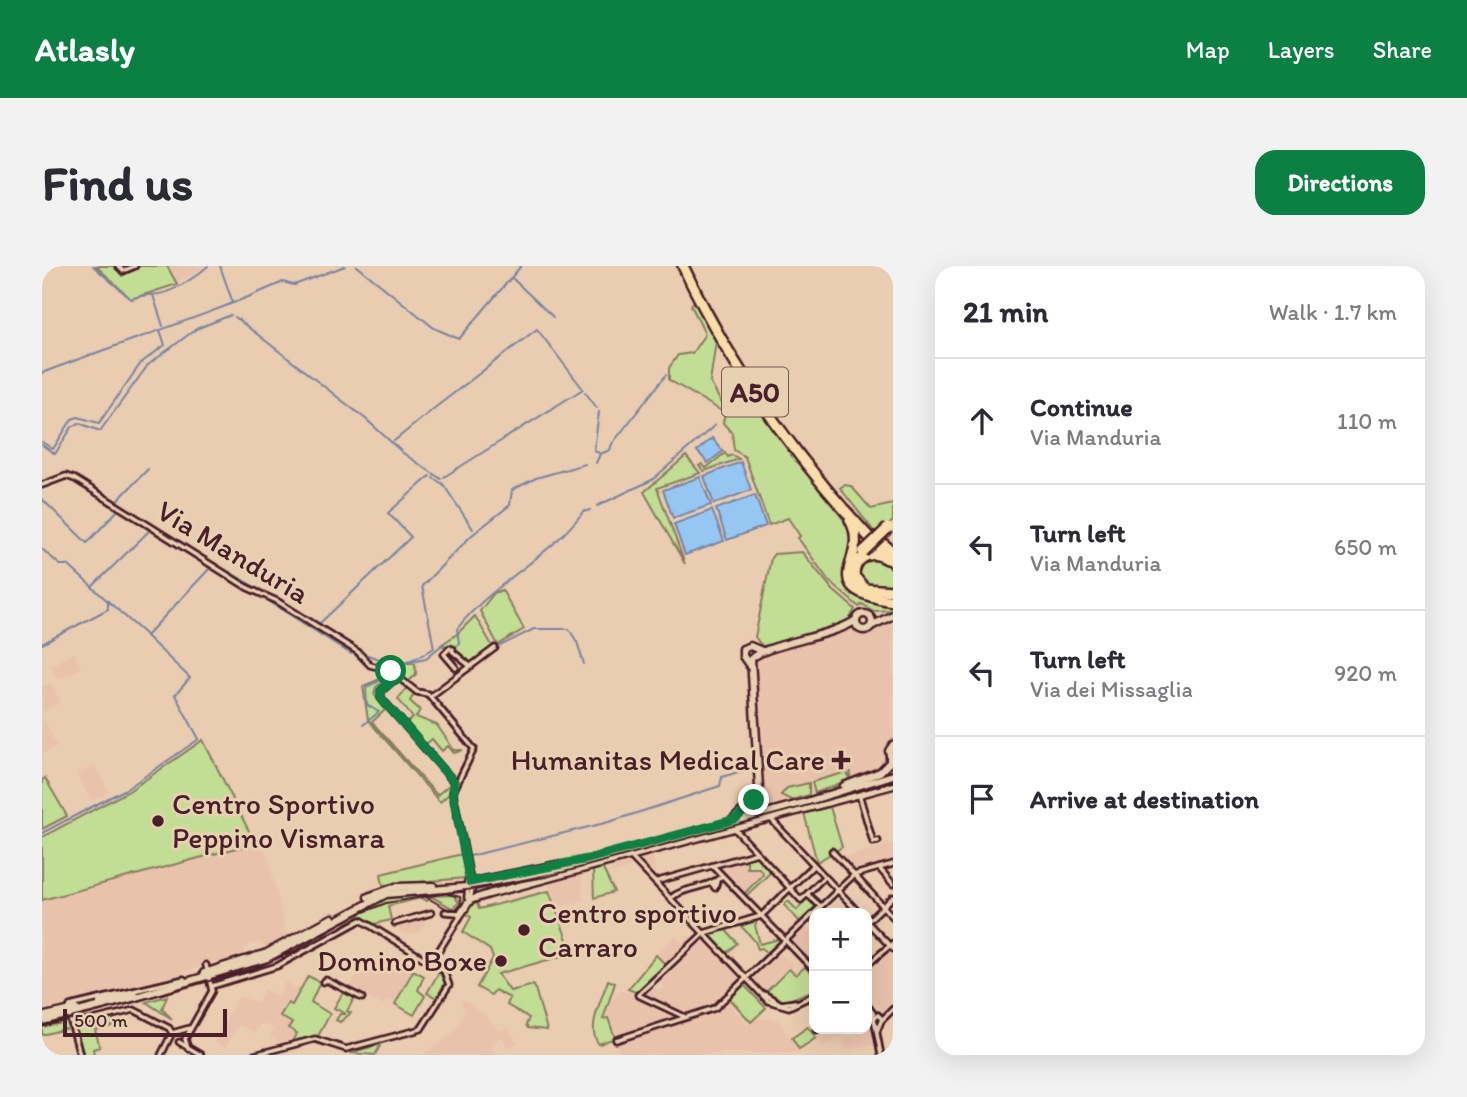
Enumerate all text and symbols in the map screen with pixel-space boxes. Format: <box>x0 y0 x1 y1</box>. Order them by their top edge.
text: Atlasly <box>35 30 135 69</box>
text: Map <box>1186 35 1230 64</box>
text: Layers <box>1268 35 1335 64</box>
text: Share <box>1373 35 1432 64</box>
button: Directions <box>1255 150 1425 215</box>
text: Find us <box>42 153 193 212</box>
text: 21 min <box>963 293 1048 330</box>
text: Walk · 1.7 km <box>1269 298 1397 326</box>
road number: A50 <box>722 368 788 416</box>
text: Continue <box>1030 391 1133 423</box>
icon: ahead <box>963 402 1001 440</box>
text: 110 m <box>1337 407 1397 435</box>
text: Via Manduria <box>1030 423 1161 451</box>
street label: Via Manduria <box>150 492 317 612</box>
text: Turn left <box>1030 517 1126 549</box>
icon: left <box>963 528 1001 566</box>
text: 650 m <box>1334 533 1397 561</box>
text: Via Manduria <box>1030 549 1161 577</box>
text: Turn left <box>1030 643 1126 675</box>
icon: left <box>963 654 1001 692</box>
route start <box>375 655 406 686</box>
text: 920 m <box>1334 659 1397 687</box>
text: Via dei Missaglia <box>1030 675 1193 703</box>
place label: Humanitas Medical Care <box>511 741 825 778</box>
marker: Humanitas Medical Care <box>831 750 851 770</box>
icon: arrive <box>963 780 1001 818</box>
text: Arrive at destination <box>1030 783 1259 815</box>
route end <box>738 784 769 815</box>
place label: Centro Sportivo Peppino Vismara <box>172 785 385 856</box>
marker: Centro Sportivo Peppino Vismara <box>150 813 166 829</box>
place label: Centro sportivo Carraro <box>538 894 737 965</box>
map controls <box>809 908 872 1034</box>
button: + <box>809 908 872 971</box>
marker: Centro sportivo Carraro <box>516 922 532 938</box>
place label: Domino Boxe <box>317 942 487 979</box>
marker: Domino Boxe <box>493 953 509 969</box>
button: − <box>809 971 872 1034</box>
scale bar <box>63 1006 228 1038</box>
text: 500 m <box>74 1009 128 1032</box>

